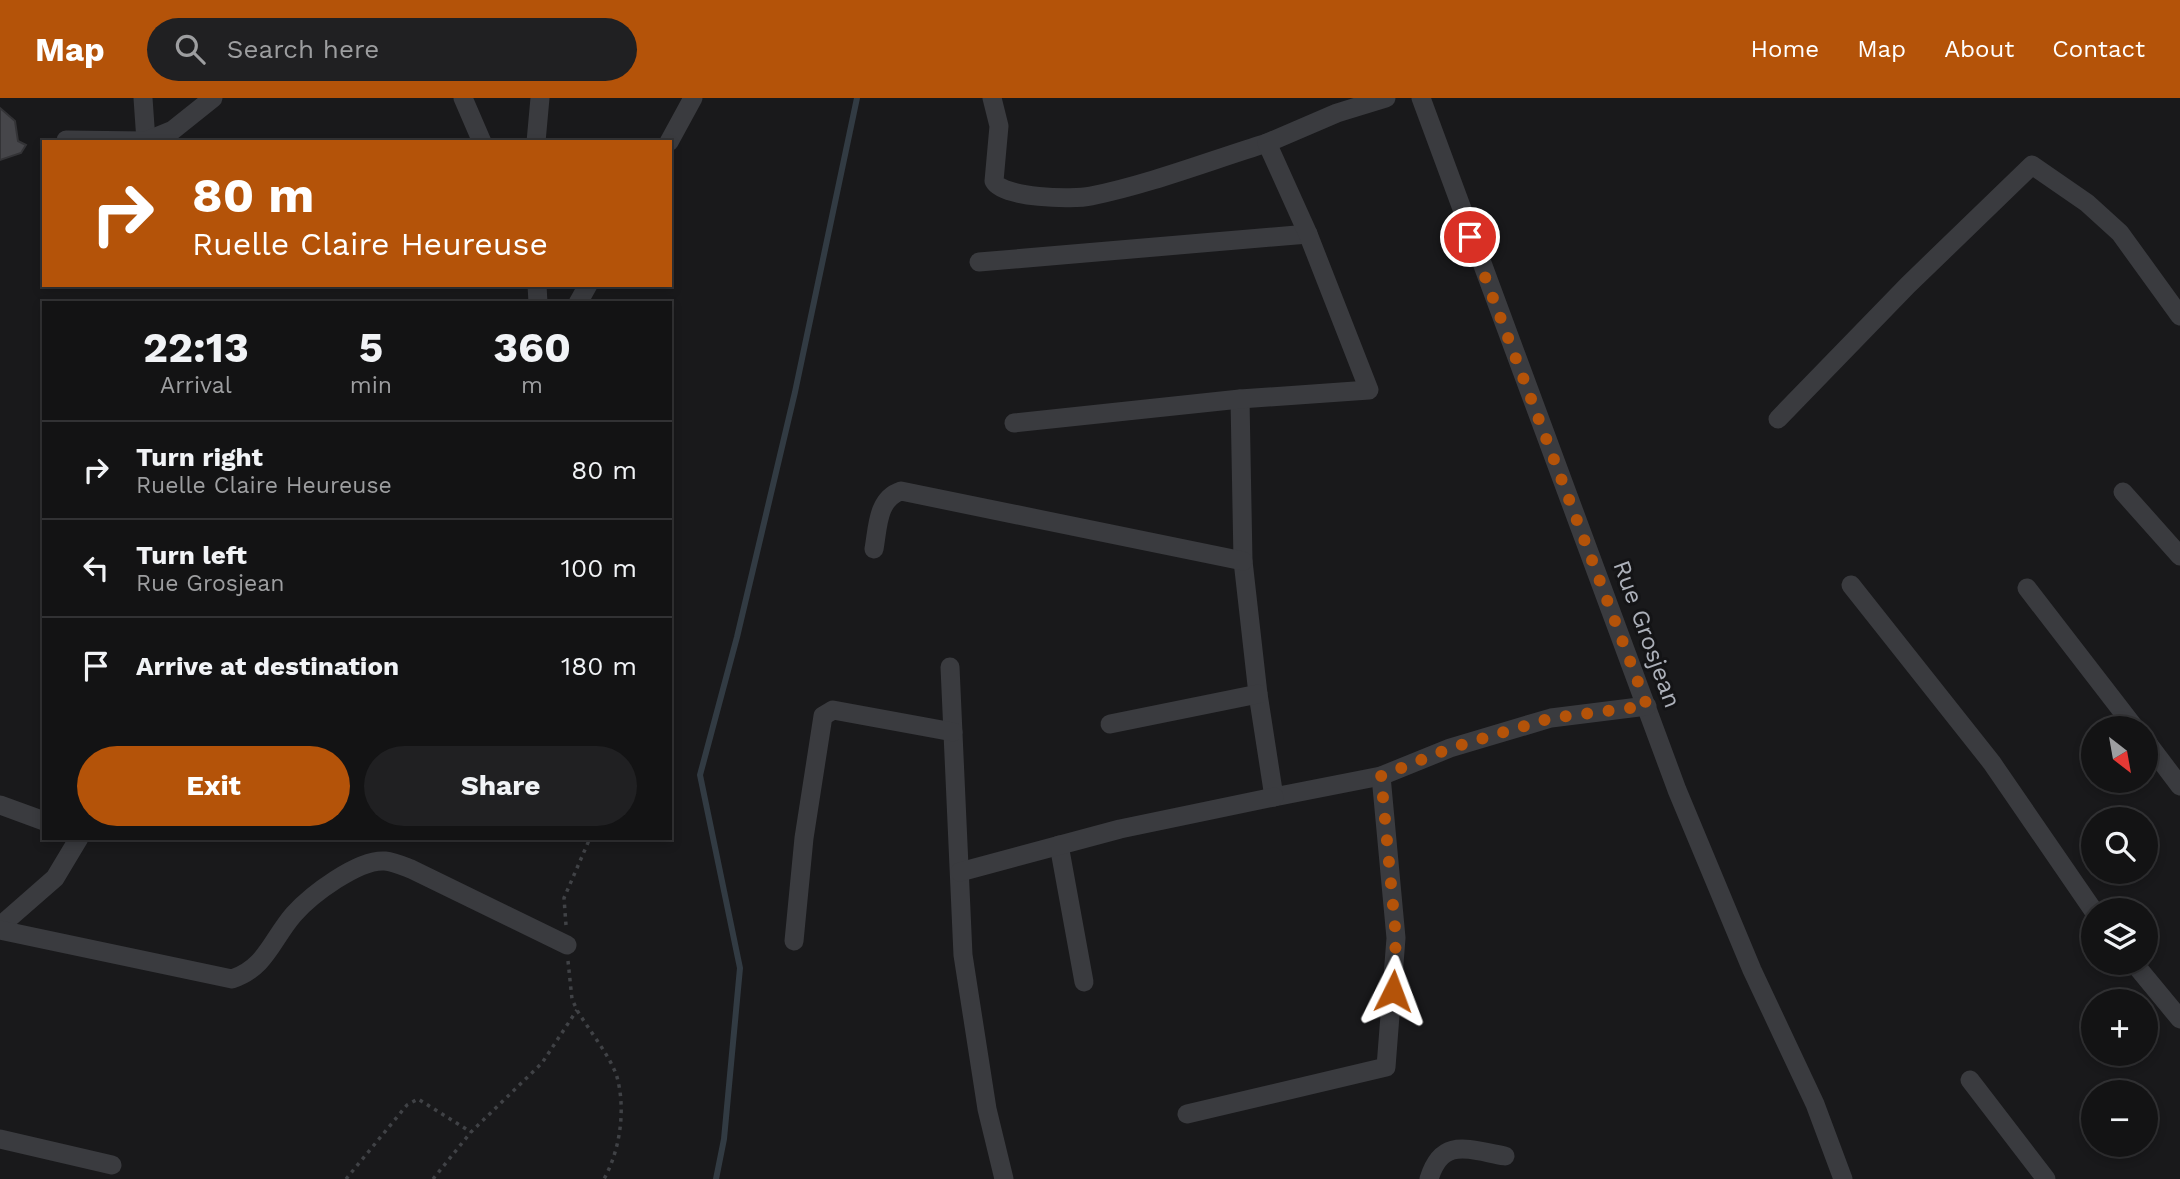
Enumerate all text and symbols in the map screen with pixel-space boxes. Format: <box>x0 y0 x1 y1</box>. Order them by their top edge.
search box <box>147 18 637 81</box>
text: Map <box>35 30 105 69</box>
icon: search <box>171 30 209 68</box>
text: Search here <box>227 34 379 64</box>
text: Home <box>1751 35 1819 63</box>
text: Map <box>1857 35 1906 63</box>
text: About <box>1944 35 2014 63</box>
text: Contact <box>2052 35 2145 63</box>
text: 80 m <box>192 166 314 224</box>
icon: right <box>77 168 168 259</box>
pin <box>1440 207 1500 267</box>
icon: arrive <box>1451 218 1489 256</box>
text: Ruelle Claire Heureuse <box>192 225 548 263</box>
text: 22:13 <box>143 323 249 372</box>
text: 5 <box>359 323 383 372</box>
text: 360 <box>493 323 571 372</box>
text: Arrival <box>160 372 232 399</box>
text: min <box>350 372 392 399</box>
text: m <box>521 372 543 399</box>
text: Turn right <box>136 442 263 472</box>
icon: right <box>77 451 115 489</box>
text: 80 m <box>571 455 637 485</box>
text: Ruelle Claire Heureuse <box>136 472 392 499</box>
text: Turn left <box>136 540 247 570</box>
icon: left <box>77 549 115 587</box>
text: 100 m <box>561 553 637 583</box>
street label: Rue Grosjean <box>1607 556 1687 712</box>
text: Rue Grosjean <box>136 570 285 597</box>
icon: arrive <box>77 647 115 685</box>
text: Arrive at destination <box>136 651 399 681</box>
text: 180 m <box>561 651 637 681</box>
north arrow <box>2081 716 2158 793</box>
map controls <box>2081 716 2158 1157</box>
button: Exit <box>77 746 350 826</box>
button: Share <box>364 746 637 826</box>
button: search <box>2081 807 2158 884</box>
button: layers <box>2081 898 2158 975</box>
position arrow <box>1356 954 1430 1028</box>
button: + <box>2081 989 2158 1066</box>
button: − <box>2081 1080 2158 1157</box>

